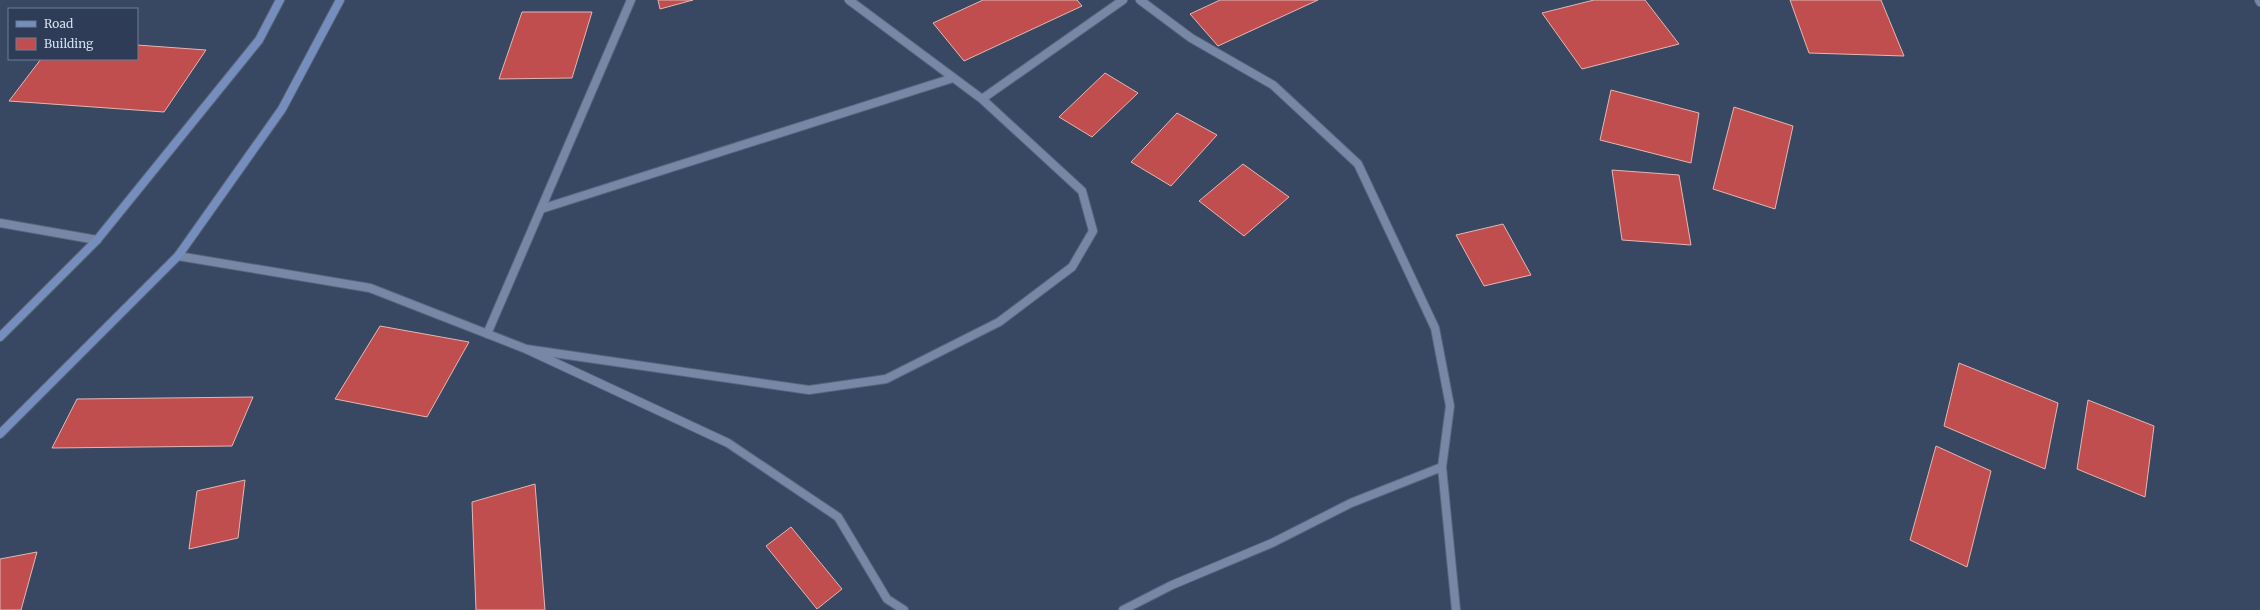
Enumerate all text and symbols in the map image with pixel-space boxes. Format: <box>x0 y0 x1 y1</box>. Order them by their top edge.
legend <box>8 8 138 60</box>
text: Road <box>44 16 73 31</box>
text: Building <box>44 36 94 51</box>

